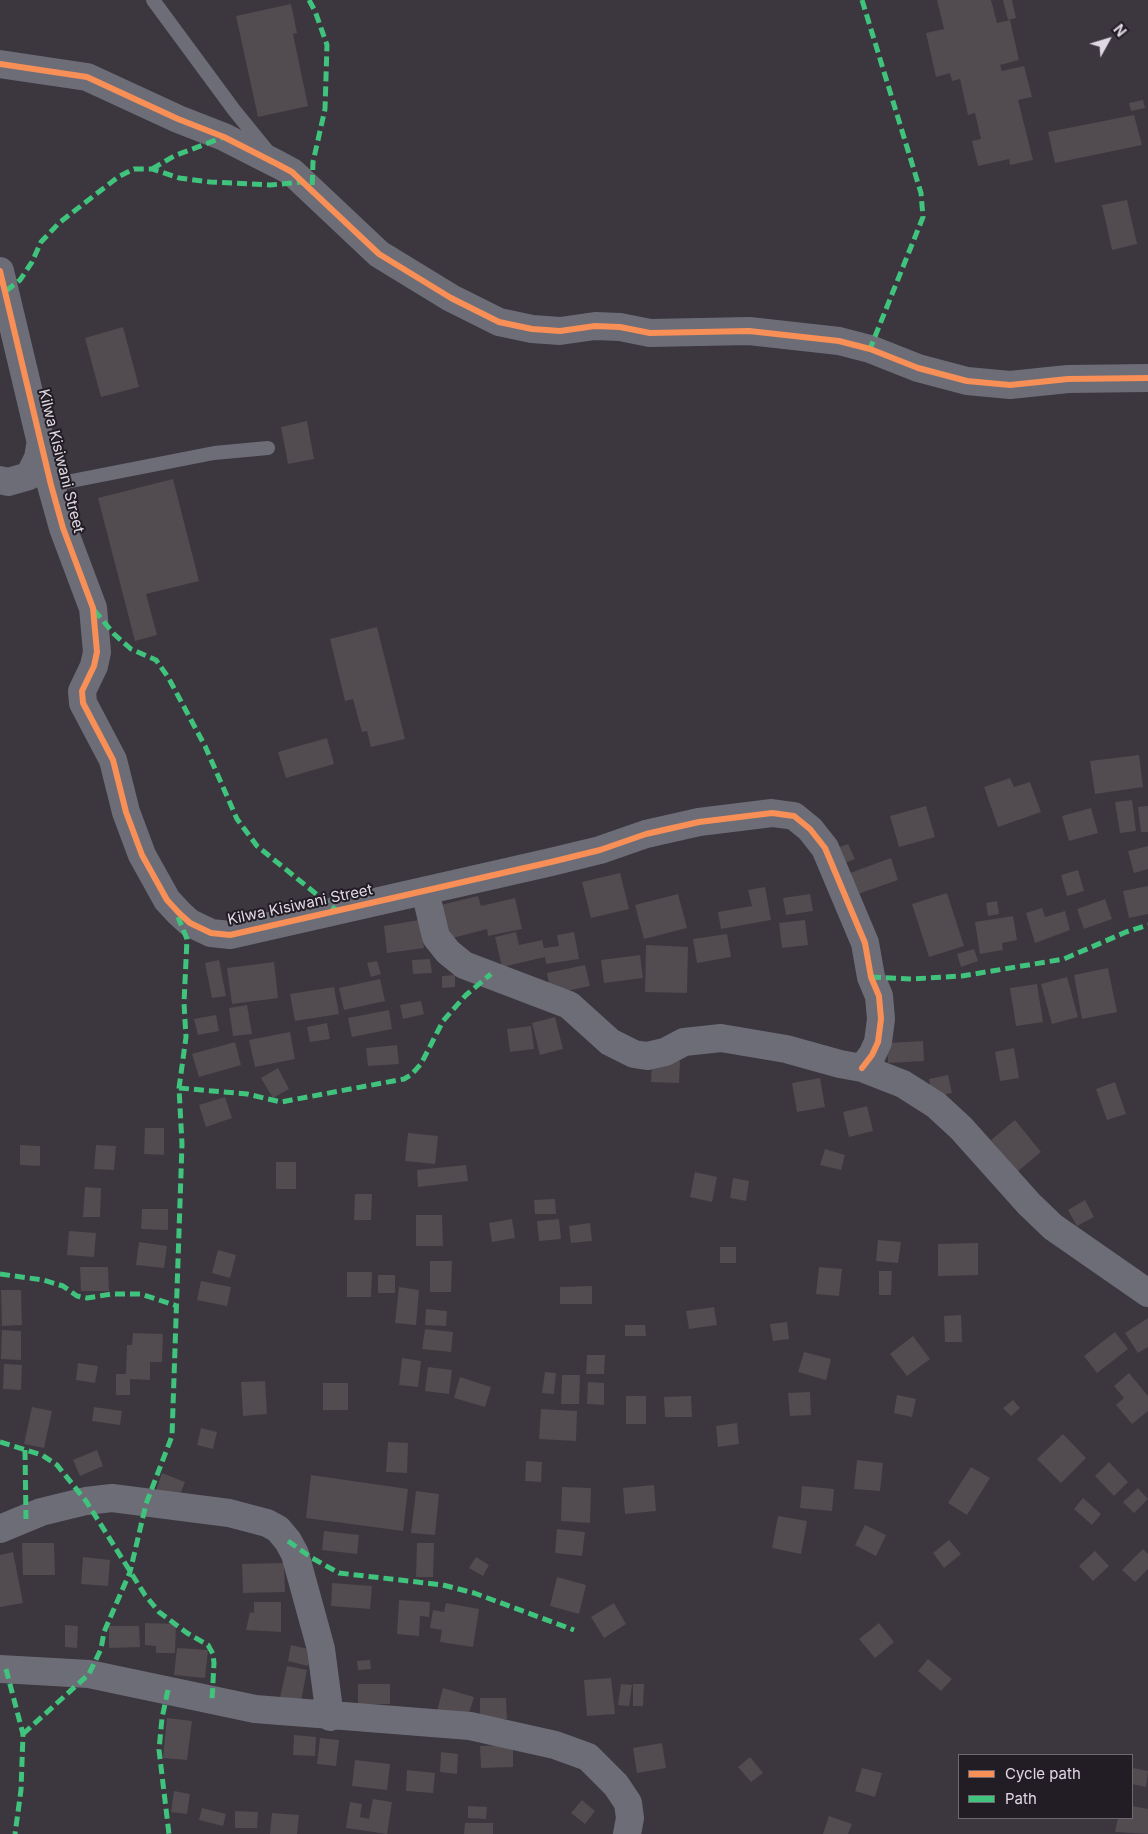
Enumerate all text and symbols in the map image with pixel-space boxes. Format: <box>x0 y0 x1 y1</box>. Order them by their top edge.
north arrow <box>1083 15 1133 65</box>
text: N <box>1110 21 1130 40</box>
street label: Kilwa Kisiwani Street <box>34 387 88 535</box>
street label: Kilwa Kisiwani Street <box>226 881 374 929</box>
legend <box>958 1754 1133 1819</box>
text: Cycle path <box>1005 1764 1081 1783</box>
text: Path <box>1005 1789 1037 1808</box>

